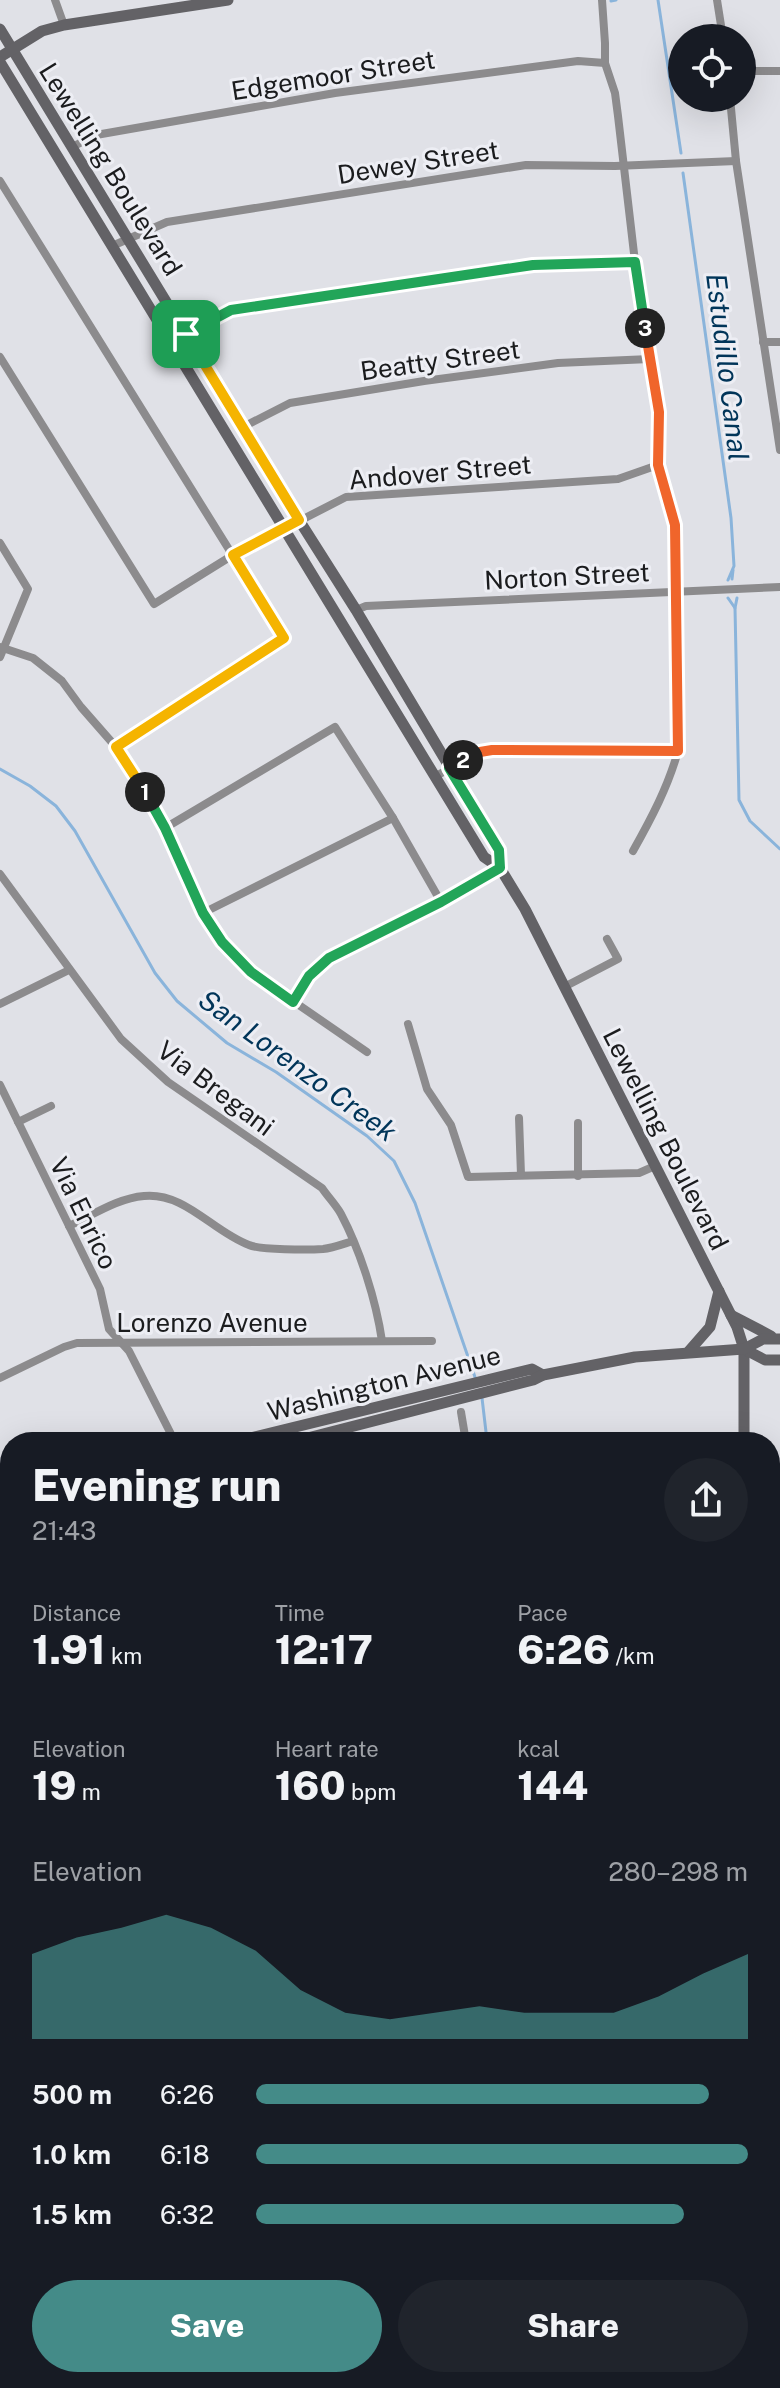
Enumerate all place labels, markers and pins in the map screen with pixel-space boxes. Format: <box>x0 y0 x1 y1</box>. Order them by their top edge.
pin <box>152 300 220 368</box>
pin: 3 <box>625 308 665 348</box>
pin: 2 <box>443 740 483 780</box>
pin: 1 <box>125 772 165 812</box>

